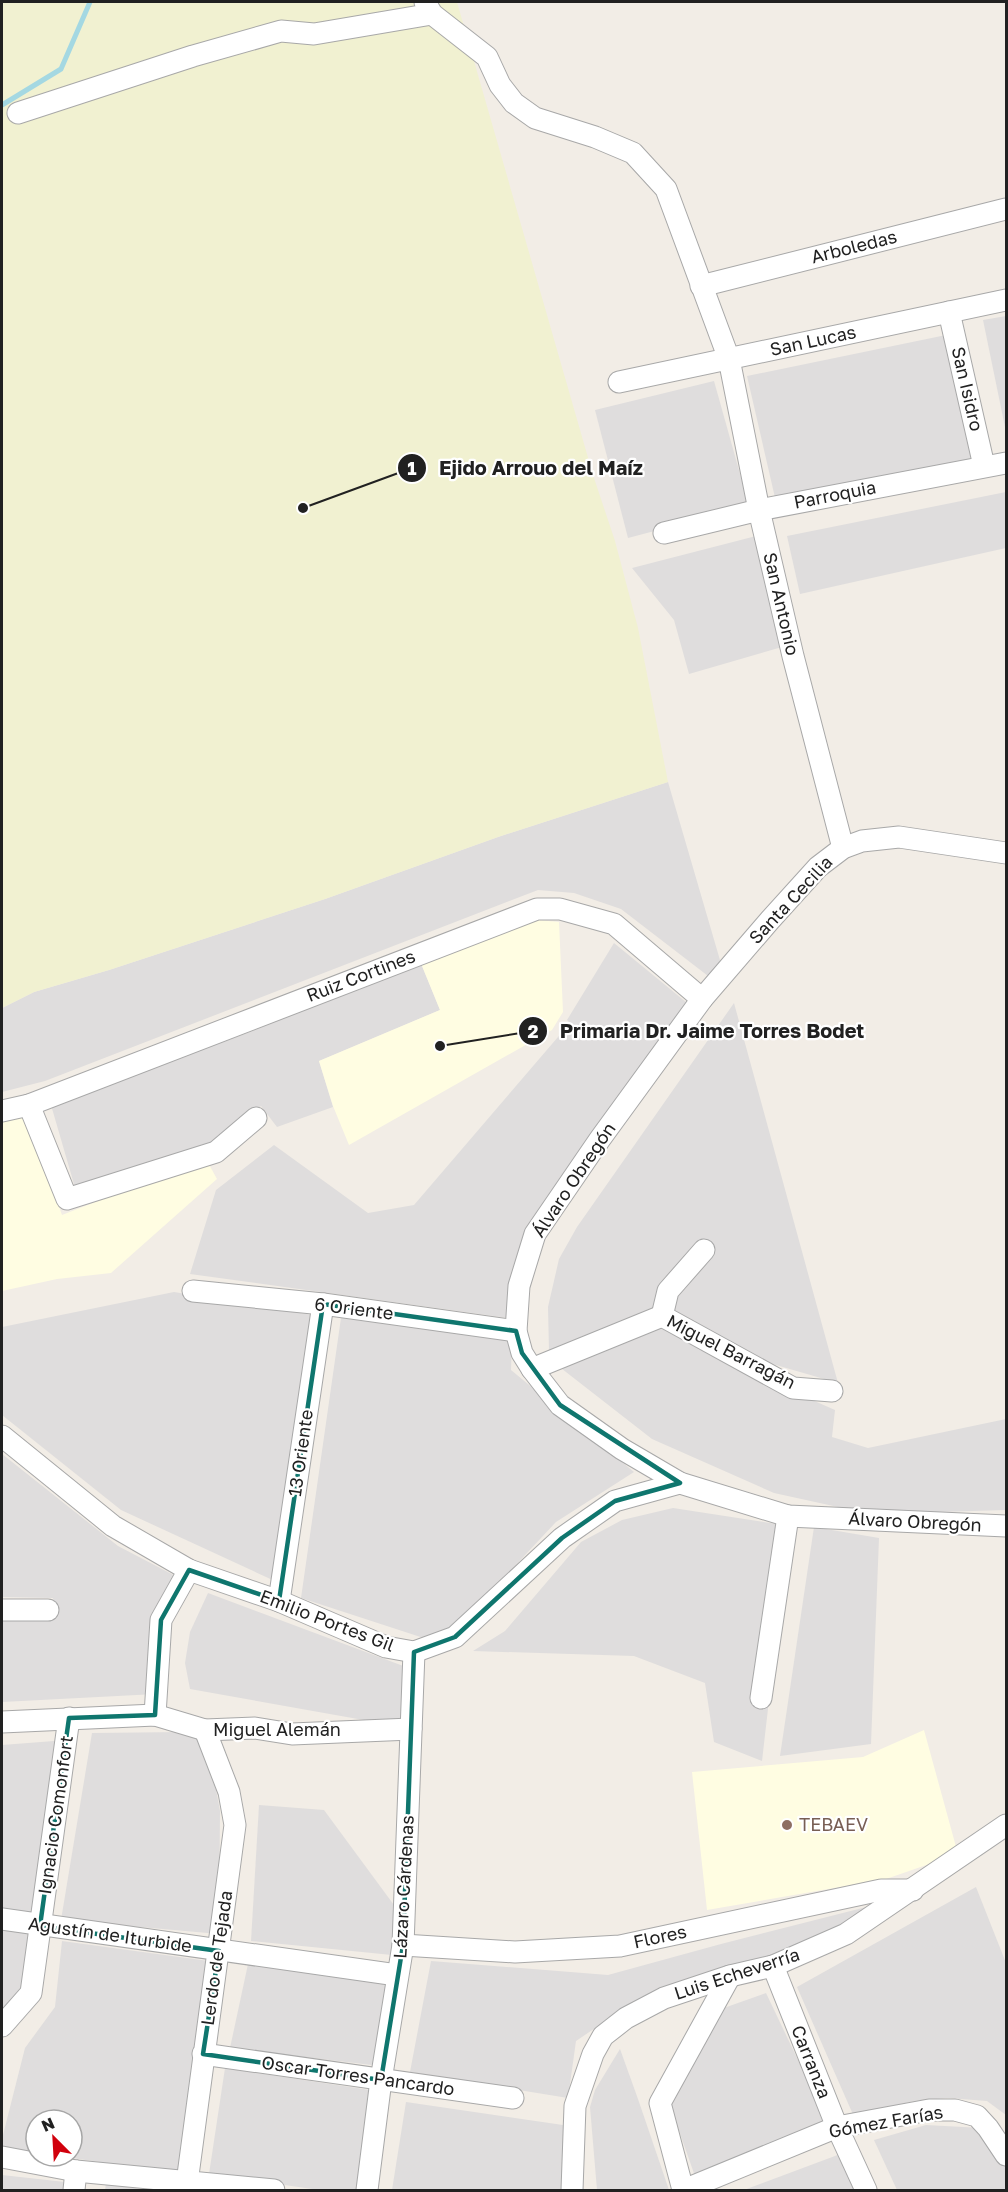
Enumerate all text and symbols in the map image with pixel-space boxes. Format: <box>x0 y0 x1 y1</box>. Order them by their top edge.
street label: Arboledas <box>809 225 899 267</box>
street label: San Lucas <box>768 320 858 360</box>
street label: San Isidro <box>948 344 988 433</box>
callout: Ejido Arrouo del Maíz <box>397 449 655 487</box>
text: Ejido Arrouo del Maíz <box>439 455 643 479</box>
text: 1 <box>407 457 417 479</box>
street label: Parroquia <box>792 475 878 513</box>
street label: San Antonio <box>759 550 804 657</box>
street label: Santa Cecilia <box>744 851 837 948</box>
street label: Ruiz Cortines <box>303 944 418 1006</box>
callout: Primaria Dr. Jaime Torres Bodet <box>518 1012 877 1050</box>
text: Primaria Dr. Jaime Torres Bodet <box>560 1018 864 1042</box>
text: 2 <box>528 1020 539 1042</box>
street label: Álvaro Obregón <box>527 1118 620 1241</box>
street label: 6 Oriente <box>313 1292 395 1324</box>
street label: Miguel Barragán <box>663 1309 800 1393</box>
street label: 13 Oriente <box>283 1408 317 1498</box>
street label: Álvaro Obregón <box>848 1507 982 1535</box>
street label: Emilio Portes Gil <box>257 1584 398 1656</box>
street label: Miguel Alemán <box>213 1718 341 1740</box>
street label: Ignacio Comonfort <box>33 1734 77 1896</box>
place label: TEBAEV <box>799 1813 868 1835</box>
street label: Lázaro Cárdenas <box>388 1815 418 1959</box>
marker: TEBAEV <box>780 1818 794 1832</box>
street label: Lerdo de Tejada <box>196 1889 236 2027</box>
street label: Agustín de Iturbide <box>27 1912 193 1956</box>
street label: Flores <box>631 1920 688 1952</box>
street label: Luis Echeverría <box>671 1942 802 2004</box>
street label: Carranza <box>787 2022 837 2101</box>
street label: Oscar Torres Pancardo <box>260 2051 456 2099</box>
street label: Gómez Farías <box>827 2100 945 2142</box>
north arrow <box>24 2108 84 2168</box>
text: N <box>38 2113 58 2136</box>

